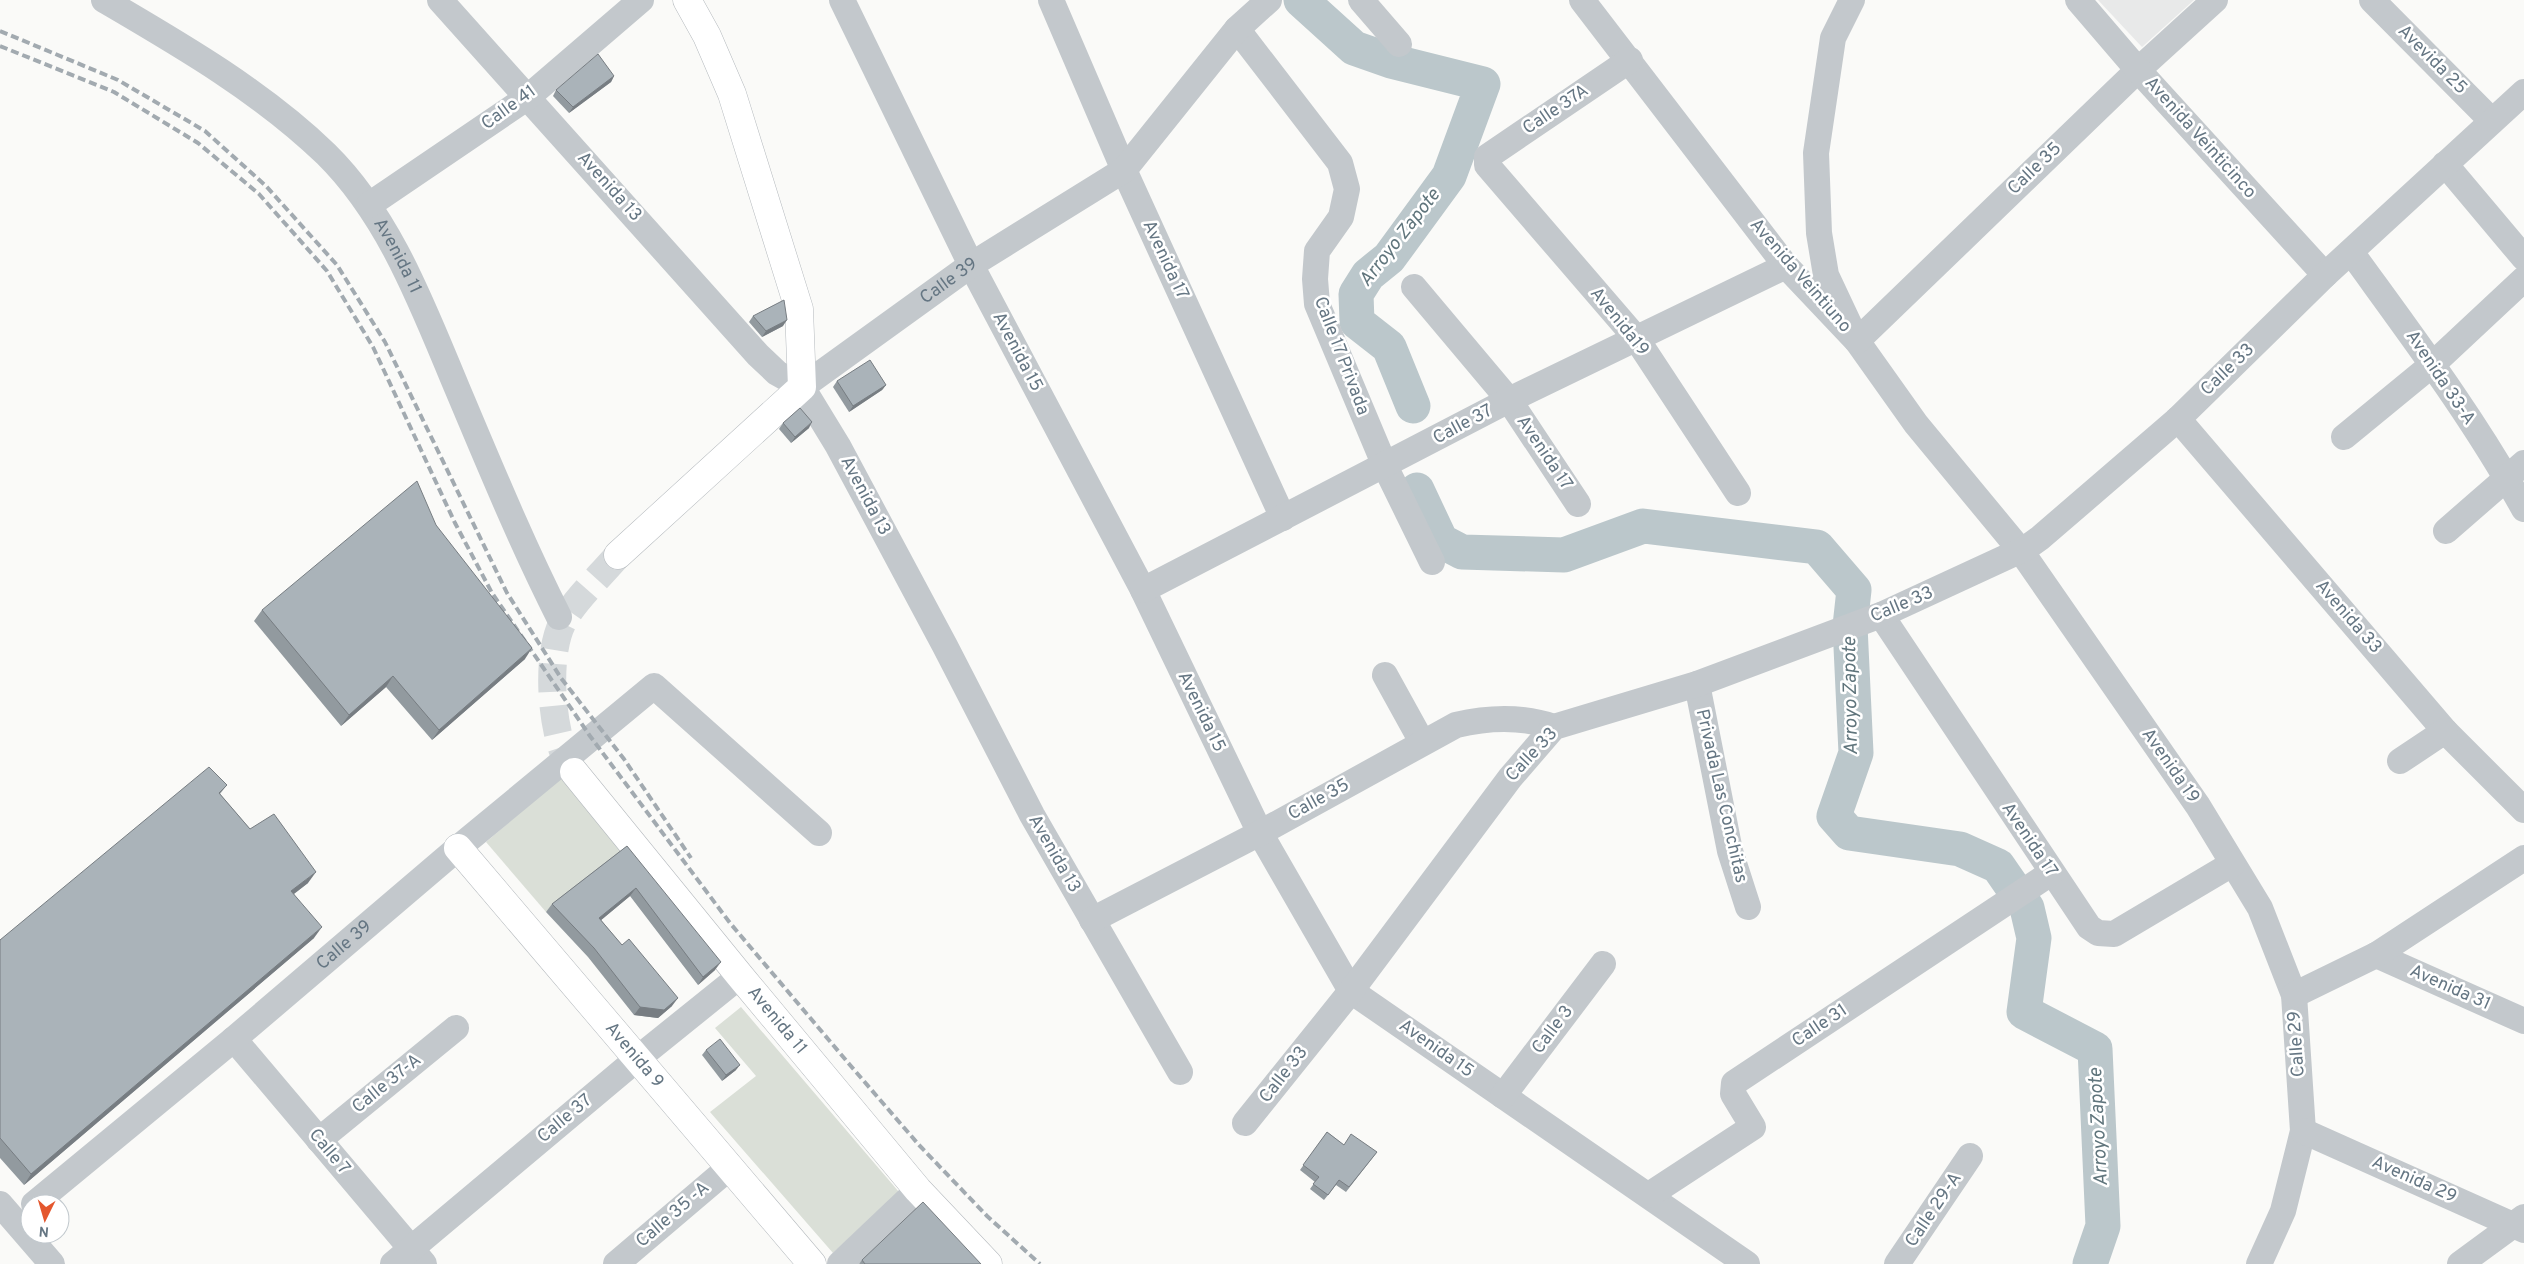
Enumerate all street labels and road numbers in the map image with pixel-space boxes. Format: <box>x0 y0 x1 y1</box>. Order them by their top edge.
street label: Avevida 25 <box>2392 20 2472 100</box>
street label: Avenida Veinticinco <box>2139 72 2261 204</box>
street label: Calle 41 <box>477 80 541 136</box>
street label: Calle 37A <box>1519 80 1593 140</box>
street label: Calle 35 <box>2003 138 2067 200</box>
street label: Avenida 13 <box>572 147 646 227</box>
street label: Avenida 11 <box>368 214 427 297</box>
street label: Avenida Veintiuno <box>1744 214 1856 338</box>
street label: Avenida 17 <box>1137 217 1193 303</box>
street label: Calle 39 <box>915 252 982 310</box>
street label: Avenida19 <box>1584 283 1654 361</box>
street label: Calle 17 Privada <box>1308 294 1374 418</box>
street label: Avenida 15 <box>986 308 1048 396</box>
street label: Avenida 33-A <box>2400 326 2480 430</box>
street label: Calle 33 <box>2196 339 2260 401</box>
street label: Calle 37 <box>1429 400 1497 450</box>
street label: Avenida 17 <box>1511 411 1577 495</box>
street label: Avenida 13 <box>835 452 895 540</box>
street label: Avenida 33 <box>2310 575 2386 659</box>
street label: Calle 33 <box>1867 581 1937 629</box>
street label: Avenida 15 <box>1172 668 1230 756</box>
street label: Privada Las Conchitas <box>1690 707 1752 885</box>
street label: Calle 33 <box>1501 723 1563 787</box>
street label: Avenida 19 <box>2136 724 2204 808</box>
street label: Calle 35 <box>1284 774 1354 826</box>
street label: Avenida 17 <box>1996 798 2062 882</box>
street label: Avenida 13 <box>1022 811 1086 897</box>
street label: Calle 39 <box>312 915 377 975</box>
street label: Avenida 31 <box>2406 960 2494 1016</box>
street label: Avenida 11 <box>742 982 812 1060</box>
street label: Calle 31 <box>1788 999 1852 1053</box>
street label: Calle 3 <box>1527 1001 1579 1059</box>
street label: Calle 29 <box>2283 1010 2311 1078</box>
street label: Avenida 15 <box>1394 1015 1478 1083</box>
street label: Avenida 9 <box>600 1017 669 1093</box>
street label: Calle 33 <box>1255 1042 1313 1108</box>
street label: Calle 37-A <box>348 1049 426 1119</box>
street label: Calle 37 <box>533 1089 597 1149</box>
street label: Calle 7 <box>303 1124 355 1180</box>
street label: Avenida 29 <box>2368 1151 2460 1209</box>
street label: Calle 29-A <box>1901 1168 1967 1252</box>
street label: Calle 35 -A <box>632 1177 714 1253</box>

